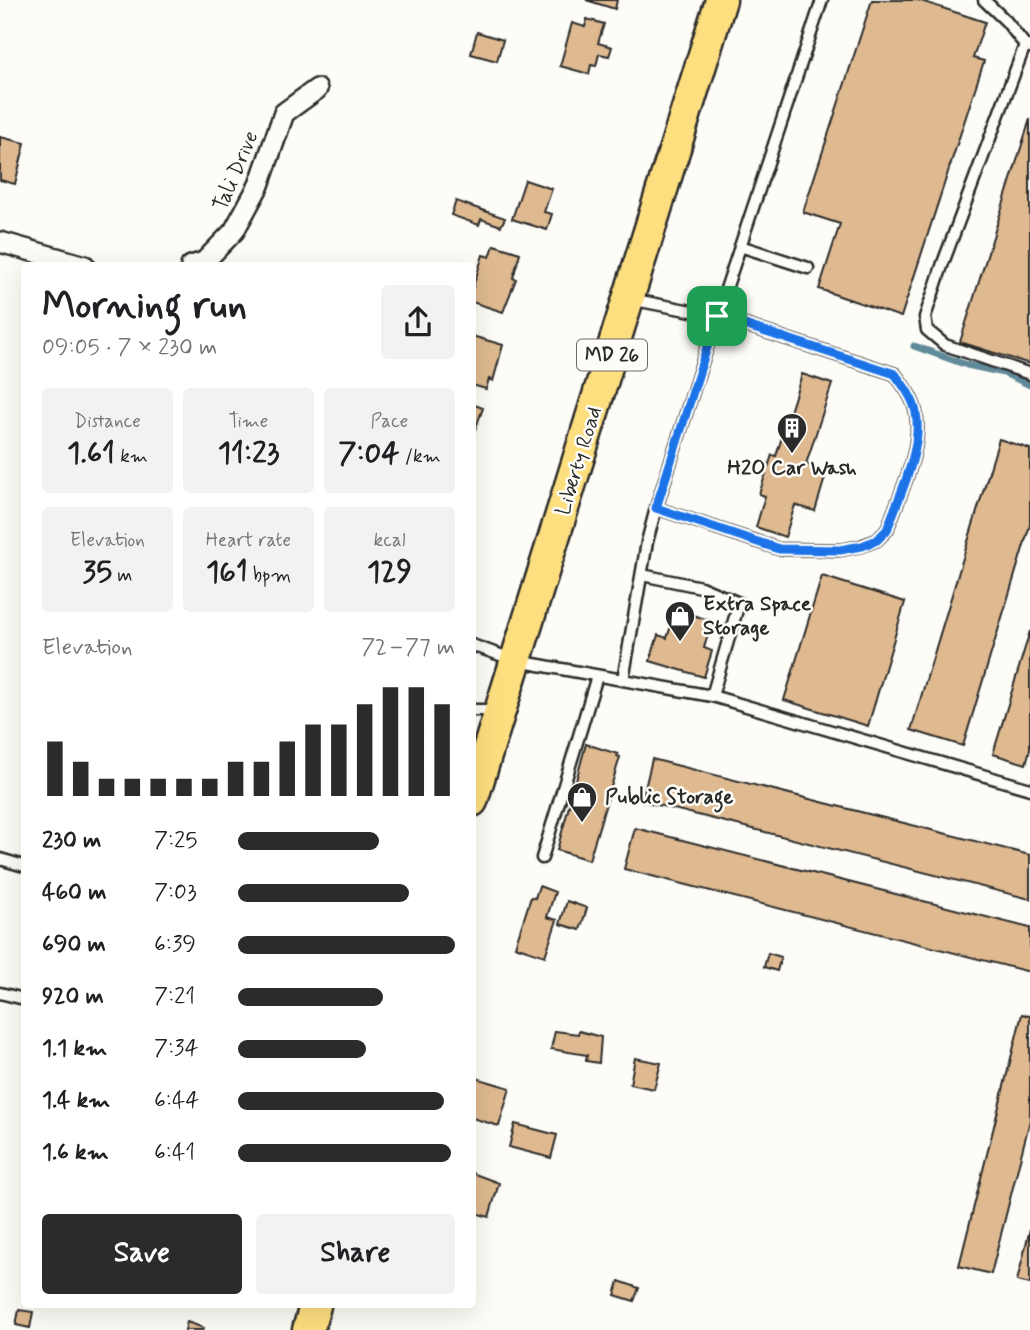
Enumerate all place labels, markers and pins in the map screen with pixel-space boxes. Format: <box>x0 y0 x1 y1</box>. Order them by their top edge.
pin <box>687 286 747 346</box>
building icon: H2O Car Wash <box>775 411 809 455</box>
place label: H2O Car Wash <box>727 454 857 482</box>
place label: Extra Space Storage <box>703 590 812 642</box>
shop icon: Extra Space Storage <box>663 599 697 643</box>
shop icon: Public Storage <box>565 780 599 824</box>
place label: Public Storage <box>605 783 734 813</box>

